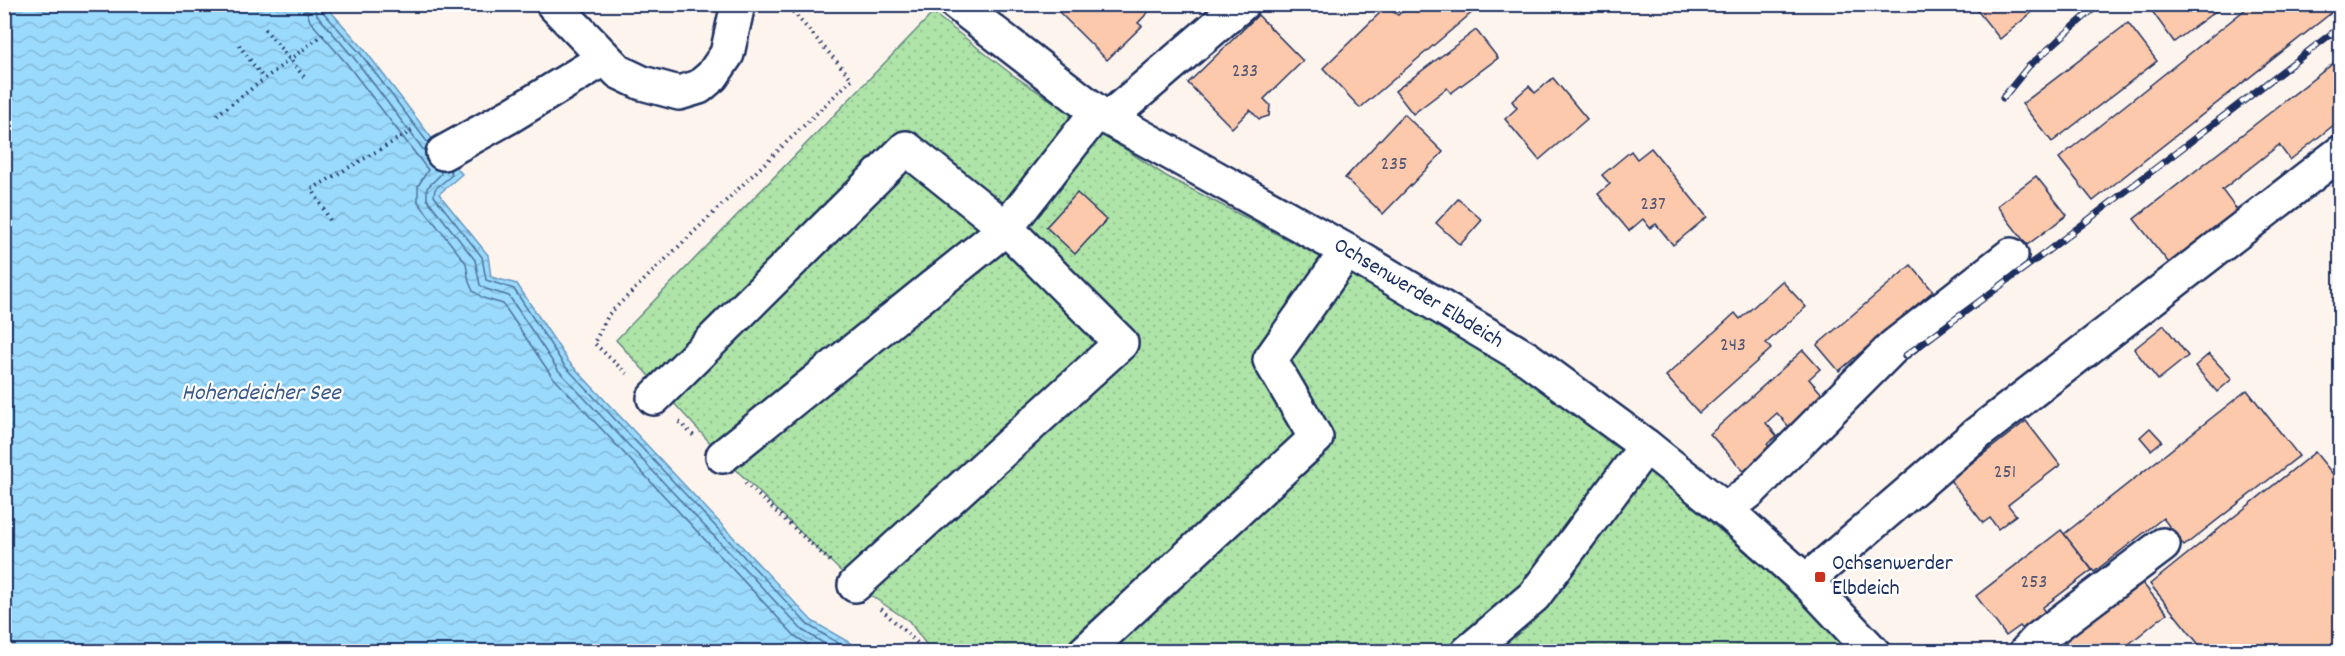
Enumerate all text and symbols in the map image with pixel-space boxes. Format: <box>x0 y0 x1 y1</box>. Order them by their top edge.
house number: 233 <box>1232 58 1258 86</box>
house number: 235 <box>1381 151 1407 179</box>
house number: 237 <box>1640 191 1666 219</box>
street label: Ochsenwerder Elbdeich <box>1327 231 1509 357</box>
house number: 243 <box>1720 332 1746 360</box>
water label: Hohendeicher See <box>181 377 342 411</box>
house number: 251 <box>1994 459 2016 487</box>
place label: Ochsenwerder Elbdeich <box>1832 549 1954 605</box>
house number: 253 <box>2021 569 2047 597</box>
marker: Ochsenwerder Elbdeich <box>1813 570 1827 584</box>

